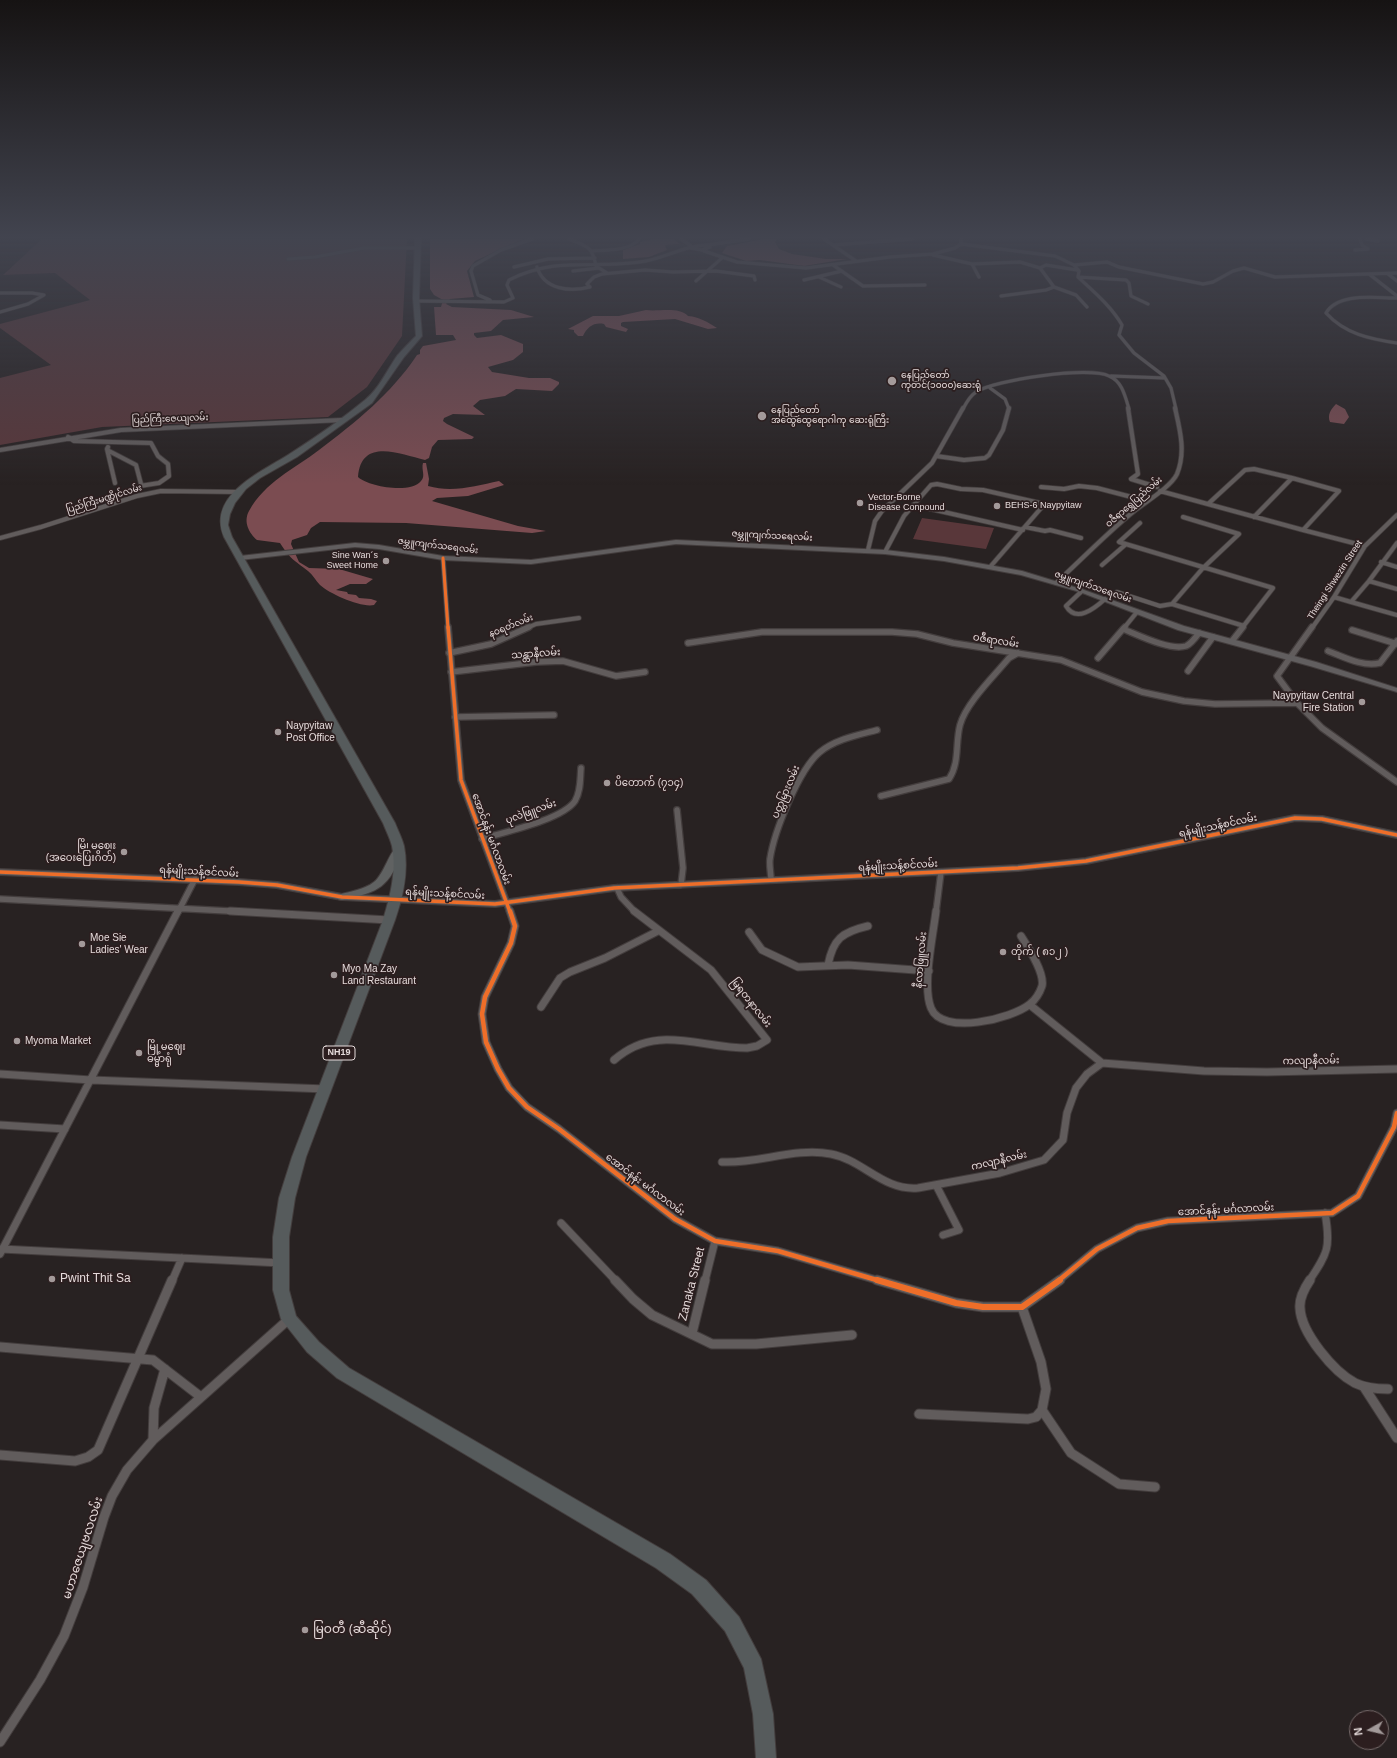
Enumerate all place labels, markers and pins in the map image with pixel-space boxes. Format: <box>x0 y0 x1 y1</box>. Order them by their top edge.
place label: နေပြည်တော် ကုတင်(၁၀၀၀)ဆေးရုံ <box>901 371 981 392</box>
marker: နေပြည်တော် ကုတင်(၁၀၀၀)ဆေးရုံ <box>886 375 898 387</box>
place label: နေပြည်တော် အထွေထွေရောဂါကု ဆေးရုံကြီး <box>771 406 889 427</box>
marker: နေပြည်တော် အထွေထွေရောဂါကု ဆေးရုံကြီး <box>756 410 768 422</box>
place label: Vector-Borne Disease Conpound <box>868 493 945 514</box>
marker: Vector-Borne Disease Conpound <box>855 498 865 508</box>
marker: BEHS-6 Naypyitaw <box>992 501 1002 511</box>
place label: BEHS-6 Naypyitaw <box>1005 501 1082 511</box>
place label: Sine Wan´s Sweet Home <box>326 551 378 572</box>
marker: Sine Wan´s Sweet Home <box>381 556 391 566</box>
place label: Naypyitaw Central Fire Station <box>1273 690 1354 714</box>
marker: Naypyitaw Central Fire Station <box>1357 697 1367 707</box>
place label: Naypyitaw Post Office <box>286 720 335 744</box>
marker: Naypyitaw Post Office <box>273 727 283 737</box>
place label: ပိတောက် (၇၁၄) <box>615 777 683 789</box>
marker: ပိတောက် (၇၁၄) <box>602 778 612 788</box>
place label: မြို့မဈေး (အဝေးပြေးဂိတ်) <box>46 840 116 864</box>
marker: မြို့မဈေး (အဝေးပြေးဂိတ်) <box>119 847 129 857</box>
place label: Moe Sie Ladies' Wear <box>90 932 148 956</box>
marker: Moe Sie Ladies' Wear <box>77 939 87 949</box>
place label: တိုက် ( ၈၁၂ ) <box>1011 946 1068 958</box>
marker: တိုက် ( ၈၁၂ ) <box>998 947 1008 957</box>
place label: Myo Ma Zay Land Restaurant <box>342 963 416 986</box>
marker: Myo Ma Zay Land Restaurant <box>329 970 339 980</box>
place label: Myoma Market <box>25 1035 91 1047</box>
marker: Myoma Market <box>12 1036 22 1046</box>
place label: မြို့မဈေး ဓမ္မာရုံ <box>147 1041 186 1064</box>
marker: မြို့မဈေး ဓမ္မာရုံ <box>134 1048 144 1058</box>
place label: Pwint Thit Sa <box>60 1272 131 1286</box>
marker: Pwint Thit Sa <box>47 1274 57 1284</box>
place label: မြဝတီ (ဆီဆိုင်) <box>313 1623 392 1637</box>
marker: မြဝတီ (ဆီဆိုင်) <box>300 1625 310 1635</box>

